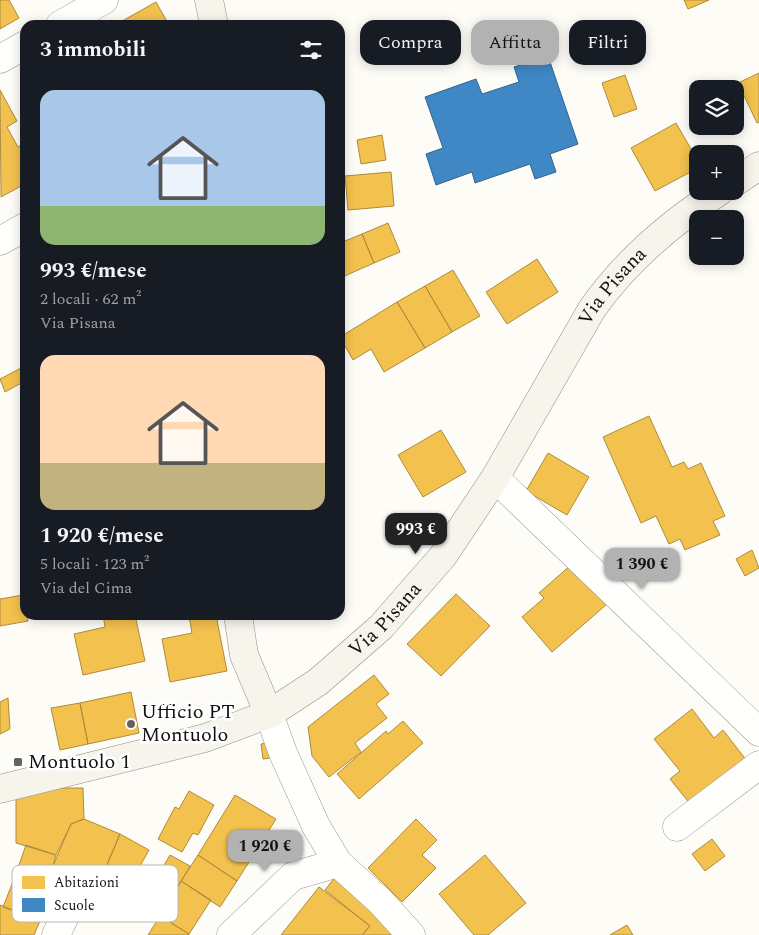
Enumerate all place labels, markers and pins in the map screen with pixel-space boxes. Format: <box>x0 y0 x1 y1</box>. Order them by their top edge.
pin: 993 € <box>381 512 451 555</box>
pin: 1 390 € <box>596 548 688 590</box>
place label: Ufficio PT Montuolo <box>141 697 235 750</box>
marker: Ufficio PT Montuolo <box>125 718 137 730</box>
place label: Montuolo 1 <box>28 747 130 777</box>
marker: Montuolo 1 <box>12 756 24 768</box>
pin: 1 920 € <box>219 830 311 872</box>

